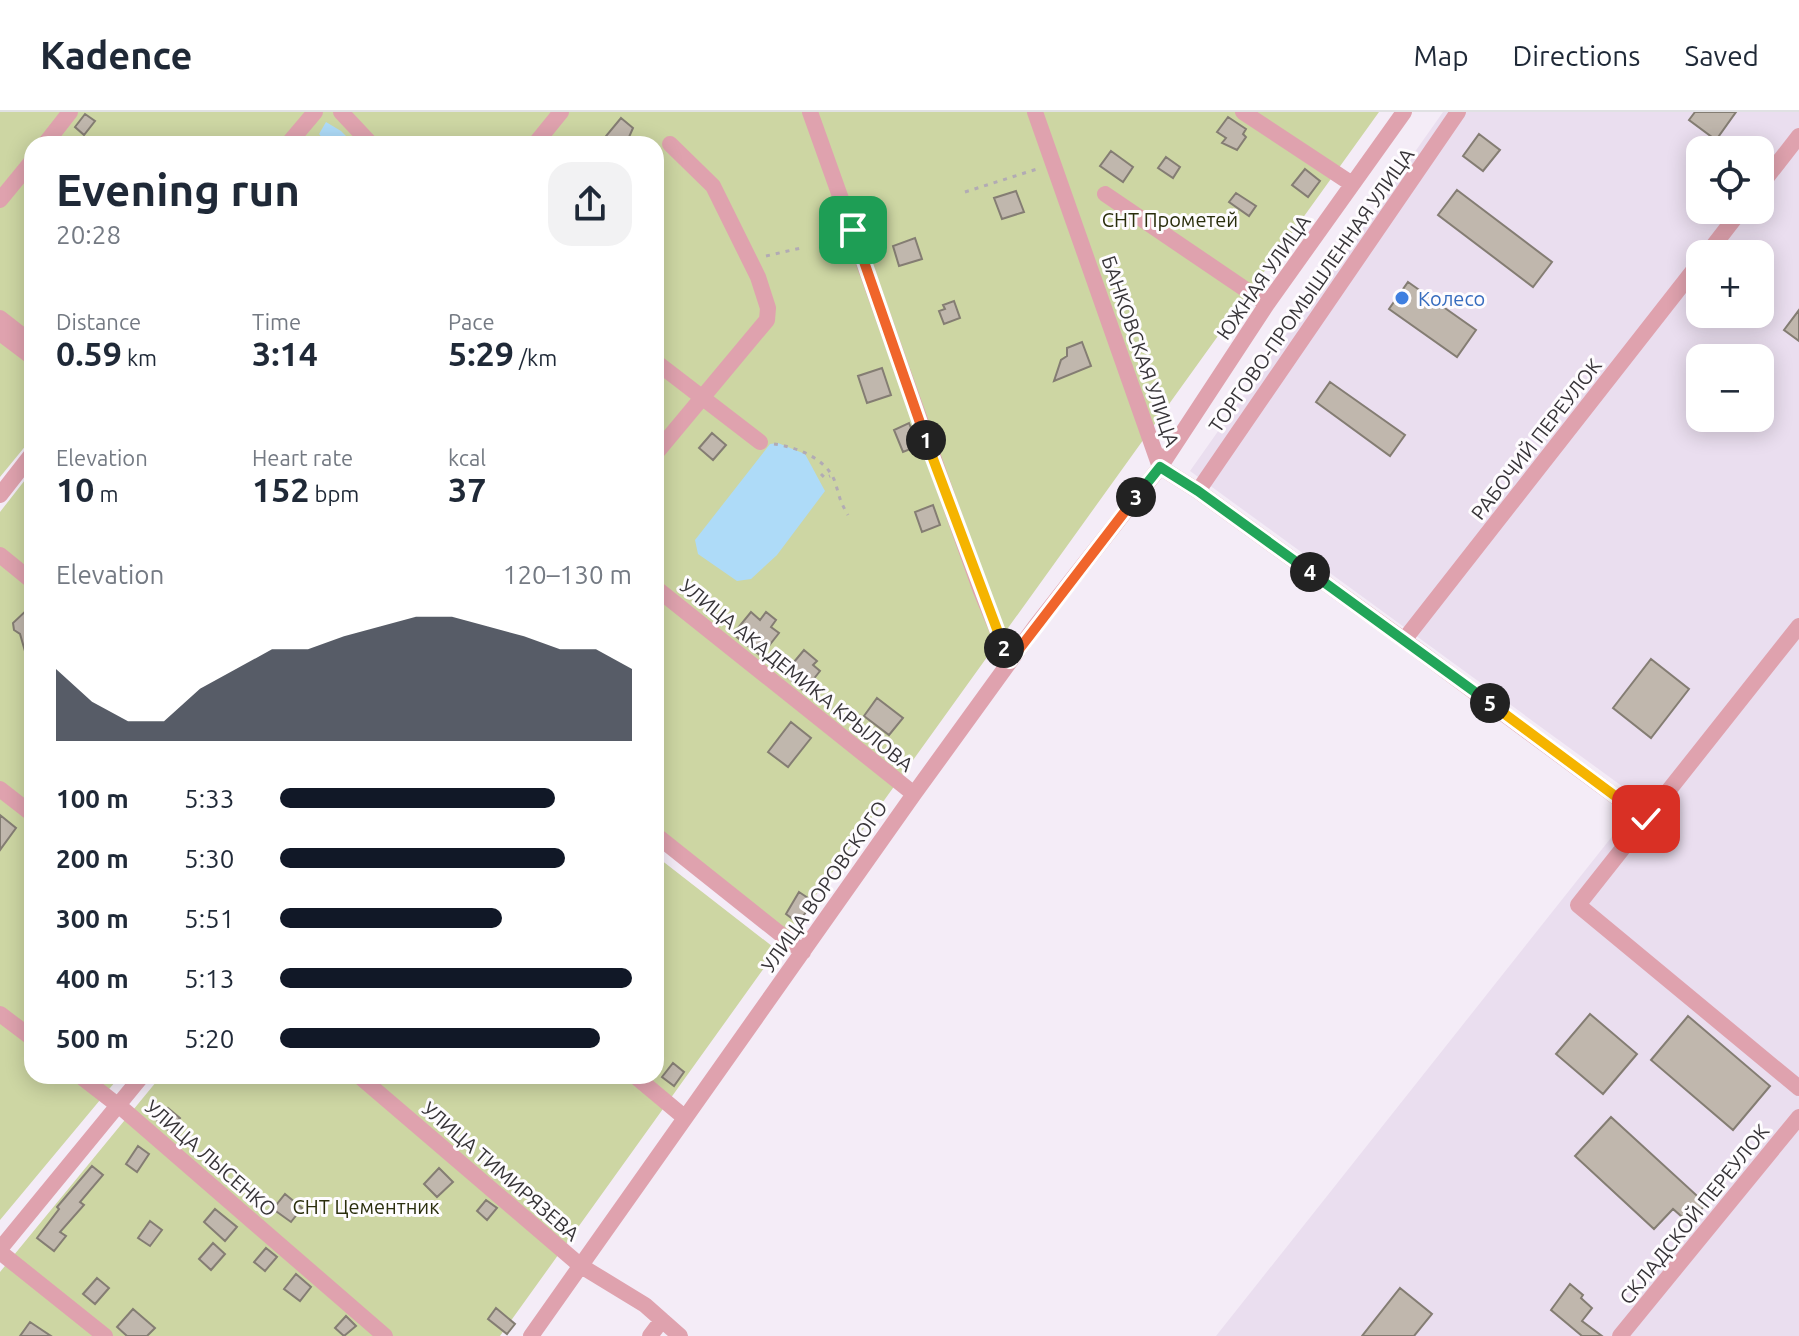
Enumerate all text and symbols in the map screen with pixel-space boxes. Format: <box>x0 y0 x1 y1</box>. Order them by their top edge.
text: Kadence <box>40 34 192 76</box>
text: Map <box>1413 40 1469 71</box>
text: Directions <box>1513 40 1640 71</box>
text: Saved <box>1684 40 1759 71</box>
map controls <box>1686 136 1774 432</box>
button: locate <box>1686 136 1774 224</box>
street label: ТОРГОВО-ПРОМЫШЛЕННАЯ УЛИЦА <box>1204 143 1418 437</box>
button: share <box>548 162 632 246</box>
text: Evening run <box>56 165 300 214</box>
pin <box>819 196 887 264</box>
icon: arrive <box>831 208 875 252</box>
park label: СНТ Прометей <box>1102 208 1238 231</box>
street label: ЮЖНАЯ УЛИЦА <box>1211 210 1315 344</box>
text: 20:28 <box>56 220 121 249</box>
button: + <box>1686 240 1774 328</box>
street label: БАНКОВСКАЯ УЛИЦА <box>1098 253 1184 449</box>
place label: Колесо <box>1418 287 1485 310</box>
marker: Колесо <box>1393 289 1411 307</box>
text: Distance <box>56 309 141 334</box>
text: Time <box>252 309 301 334</box>
text: Pace <box>448 309 495 334</box>
text: 0.59 <box>56 334 122 372</box>
text: 3:14 <box>252 334 318 372</box>
text: 5:29 <box>448 334 514 372</box>
button: − <box>1686 344 1774 432</box>
text: km <box>122 345 157 370</box>
text: /km <box>514 345 557 370</box>
street label: РАБОЧИЙ ПЕРЕУЛОК <box>1466 354 1606 524</box>
pin: 1 <box>906 420 946 460</box>
text: 1 <box>920 427 932 452</box>
text: Elevation <box>56 445 148 470</box>
text: Heart rate <box>252 445 353 470</box>
text: kcal <box>448 445 486 470</box>
text: 10 <box>56 470 94 508</box>
text: 152 <box>252 470 310 508</box>
text: 37 <box>448 470 486 508</box>
pin: 3 <box>1116 477 1156 517</box>
text: m <box>94 481 118 506</box>
text: bpm <box>310 481 359 506</box>
text: 3 <box>1130 484 1142 509</box>
pin: 4 <box>1290 552 1330 592</box>
text: 4 <box>1304 559 1316 584</box>
text: Elevation <box>56 560 164 589</box>
text: 120–130 m <box>503 560 632 589</box>
street label: УЛИЦА АКАДЕМИКА КРЫЛОВА <box>676 574 918 776</box>
pin: 2 <box>984 628 1024 668</box>
text: 2 <box>998 635 1010 660</box>
pin: 5 <box>1470 683 1510 723</box>
text: 5 <box>1484 690 1496 715</box>
text: 100 m <box>56 784 129 813</box>
text: 5:33 <box>184 784 234 813</box>
pin <box>1612 785 1680 853</box>
street label: УЛИЦА ВОРОВСКОГО <box>756 796 892 976</box>
icon: check <box>1624 797 1668 841</box>
text: 200 m <box>56 844 129 873</box>
text: 5:30 <box>184 844 234 873</box>
text: 300 m <box>56 904 129 933</box>
text: 5:51 <box>184 904 234 933</box>
text: 400 m <box>56 964 129 993</box>
text: 5:13 <box>184 964 234 993</box>
text: 500 m <box>56 1024 129 1053</box>
text: 5:20 <box>184 1024 234 1053</box>
street label: УЛИЦА ЛЫСЕНКО <box>141 1095 281 1221</box>
street label: УЛИЦА ТИМИРЯЗЕВА <box>418 1097 584 1245</box>
street label: СКЛАДСКОЙ ПЕРЕУЛОК <box>1614 1119 1774 1309</box>
park label: СНТ Цементник <box>293 1195 439 1218</box>

